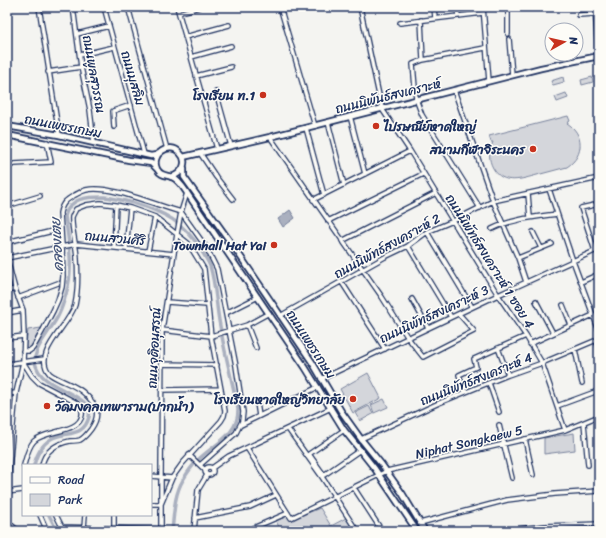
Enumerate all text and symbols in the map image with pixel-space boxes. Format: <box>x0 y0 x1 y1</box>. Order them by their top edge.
north arrow <box>544 22 584 62</box>
street label: ถนนพูลสุวรรณ <box>76 33 112 115</box>
text: N <box>563 35 583 46</box>
street label: ถนนมุสลิม <box>114 48 152 108</box>
street label: ถนนนิพันธ์สงเคราะห์ <box>333 71 446 120</box>
place label: โรงเรียน ท.1 <box>193 84 255 107</box>
marker: โรงเรียน ท.1 <box>258 90 268 100</box>
street label: ถนนเพชรเกษม <box>22 107 104 145</box>
place label: ไปรษณีย์หาดใหญ่ <box>383 115 477 138</box>
marker: ไปรษณีย์หาดใหญ่ <box>371 121 381 131</box>
place label: สนามกีฬาจิระนคร <box>429 138 526 161</box>
marker: สนามกีฬาจิระนคร <box>528 144 538 154</box>
street label: ถนนนิพัทธ์สงเคราะห์ 1 ซอย 4 <box>439 189 541 333</box>
street label: ถนนนิพัทธ์สงเคราะห์ 2 <box>329 207 445 285</box>
water label: คลองเตย <box>43 216 71 272</box>
street label: ถนนสวนศิริ <box>84 224 148 252</box>
place label: Townhall Hat Yai <box>173 234 267 257</box>
marker: Townhall Hat Yai <box>269 240 279 250</box>
street label: ถนนนิพัทธ์สงเคราะห์ 3 <box>375 278 493 350</box>
street label: ถนนจุติอนุสรณ์ <box>140 304 168 389</box>
street label: ถนนเพชรเกษม <box>280 305 342 383</box>
street label: ถนนนิพัทธ์สงเคราะห์ 4 <box>416 346 536 412</box>
place label: โรงเรียนหาดใหญ่วิทยาลัย <box>213 388 345 411</box>
marker: โรงเรียนหาดใหญ่วิทยาลัย <box>348 394 358 404</box>
place label: วัดมงคลเทพาราม(ปากน้ำ) <box>55 395 195 418</box>
marker: วัดมงคลเทพาราม(ปากน้ำ) <box>42 401 52 411</box>
street label: Niphat Songkaew 5 <box>413 418 525 466</box>
legend <box>22 464 152 516</box>
text: Road <box>58 469 85 491</box>
text: Park <box>58 489 83 511</box>

